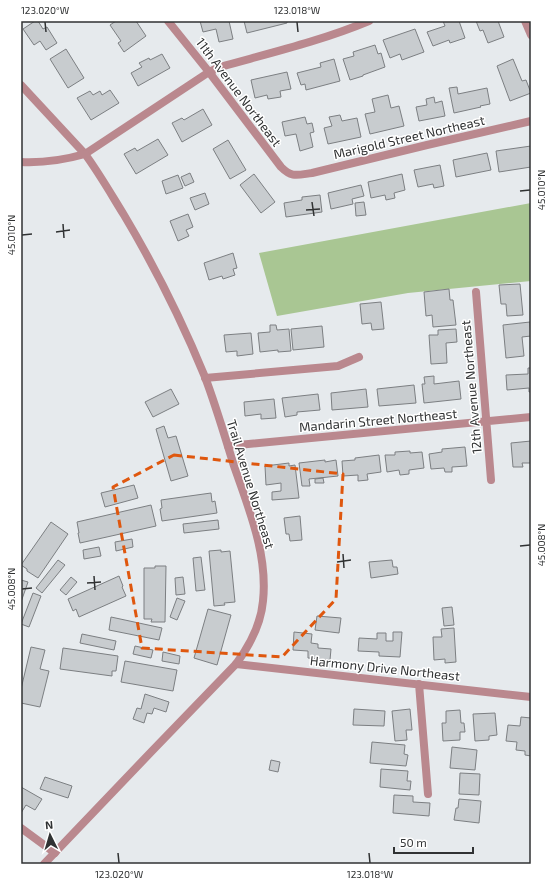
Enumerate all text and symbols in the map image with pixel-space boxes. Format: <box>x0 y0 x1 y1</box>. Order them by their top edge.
text: 123.020°W <box>21 4 70 16</box>
text: 123.018°W <box>274 4 321 16</box>
street label: 11th Avenue Northeast <box>193 35 285 149</box>
street label: Marigold Street Northeast <box>332 112 486 162</box>
text: 45.010°N <box>535 170 547 210</box>
text: 45.010°N <box>5 215 17 255</box>
street label: 12th Avenue Northeast <box>457 320 485 454</box>
street label: Mandarin Street Northeast <box>298 405 458 435</box>
street label: Trail Avenue Northeast <box>224 417 278 551</box>
text: 45.008°N <box>535 524 547 566</box>
text: 45.008°N <box>5 568 17 610</box>
street label: Harmony Drive Northeast <box>309 652 461 684</box>
north arrow <box>30 815 70 855</box>
text: N <box>45 818 54 831</box>
scale bar <box>394 829 473 855</box>
text: 50 m <box>400 835 427 849</box>
text: 123.020°W <box>95 868 144 880</box>
text: 123.018°W <box>347 868 394 880</box>

